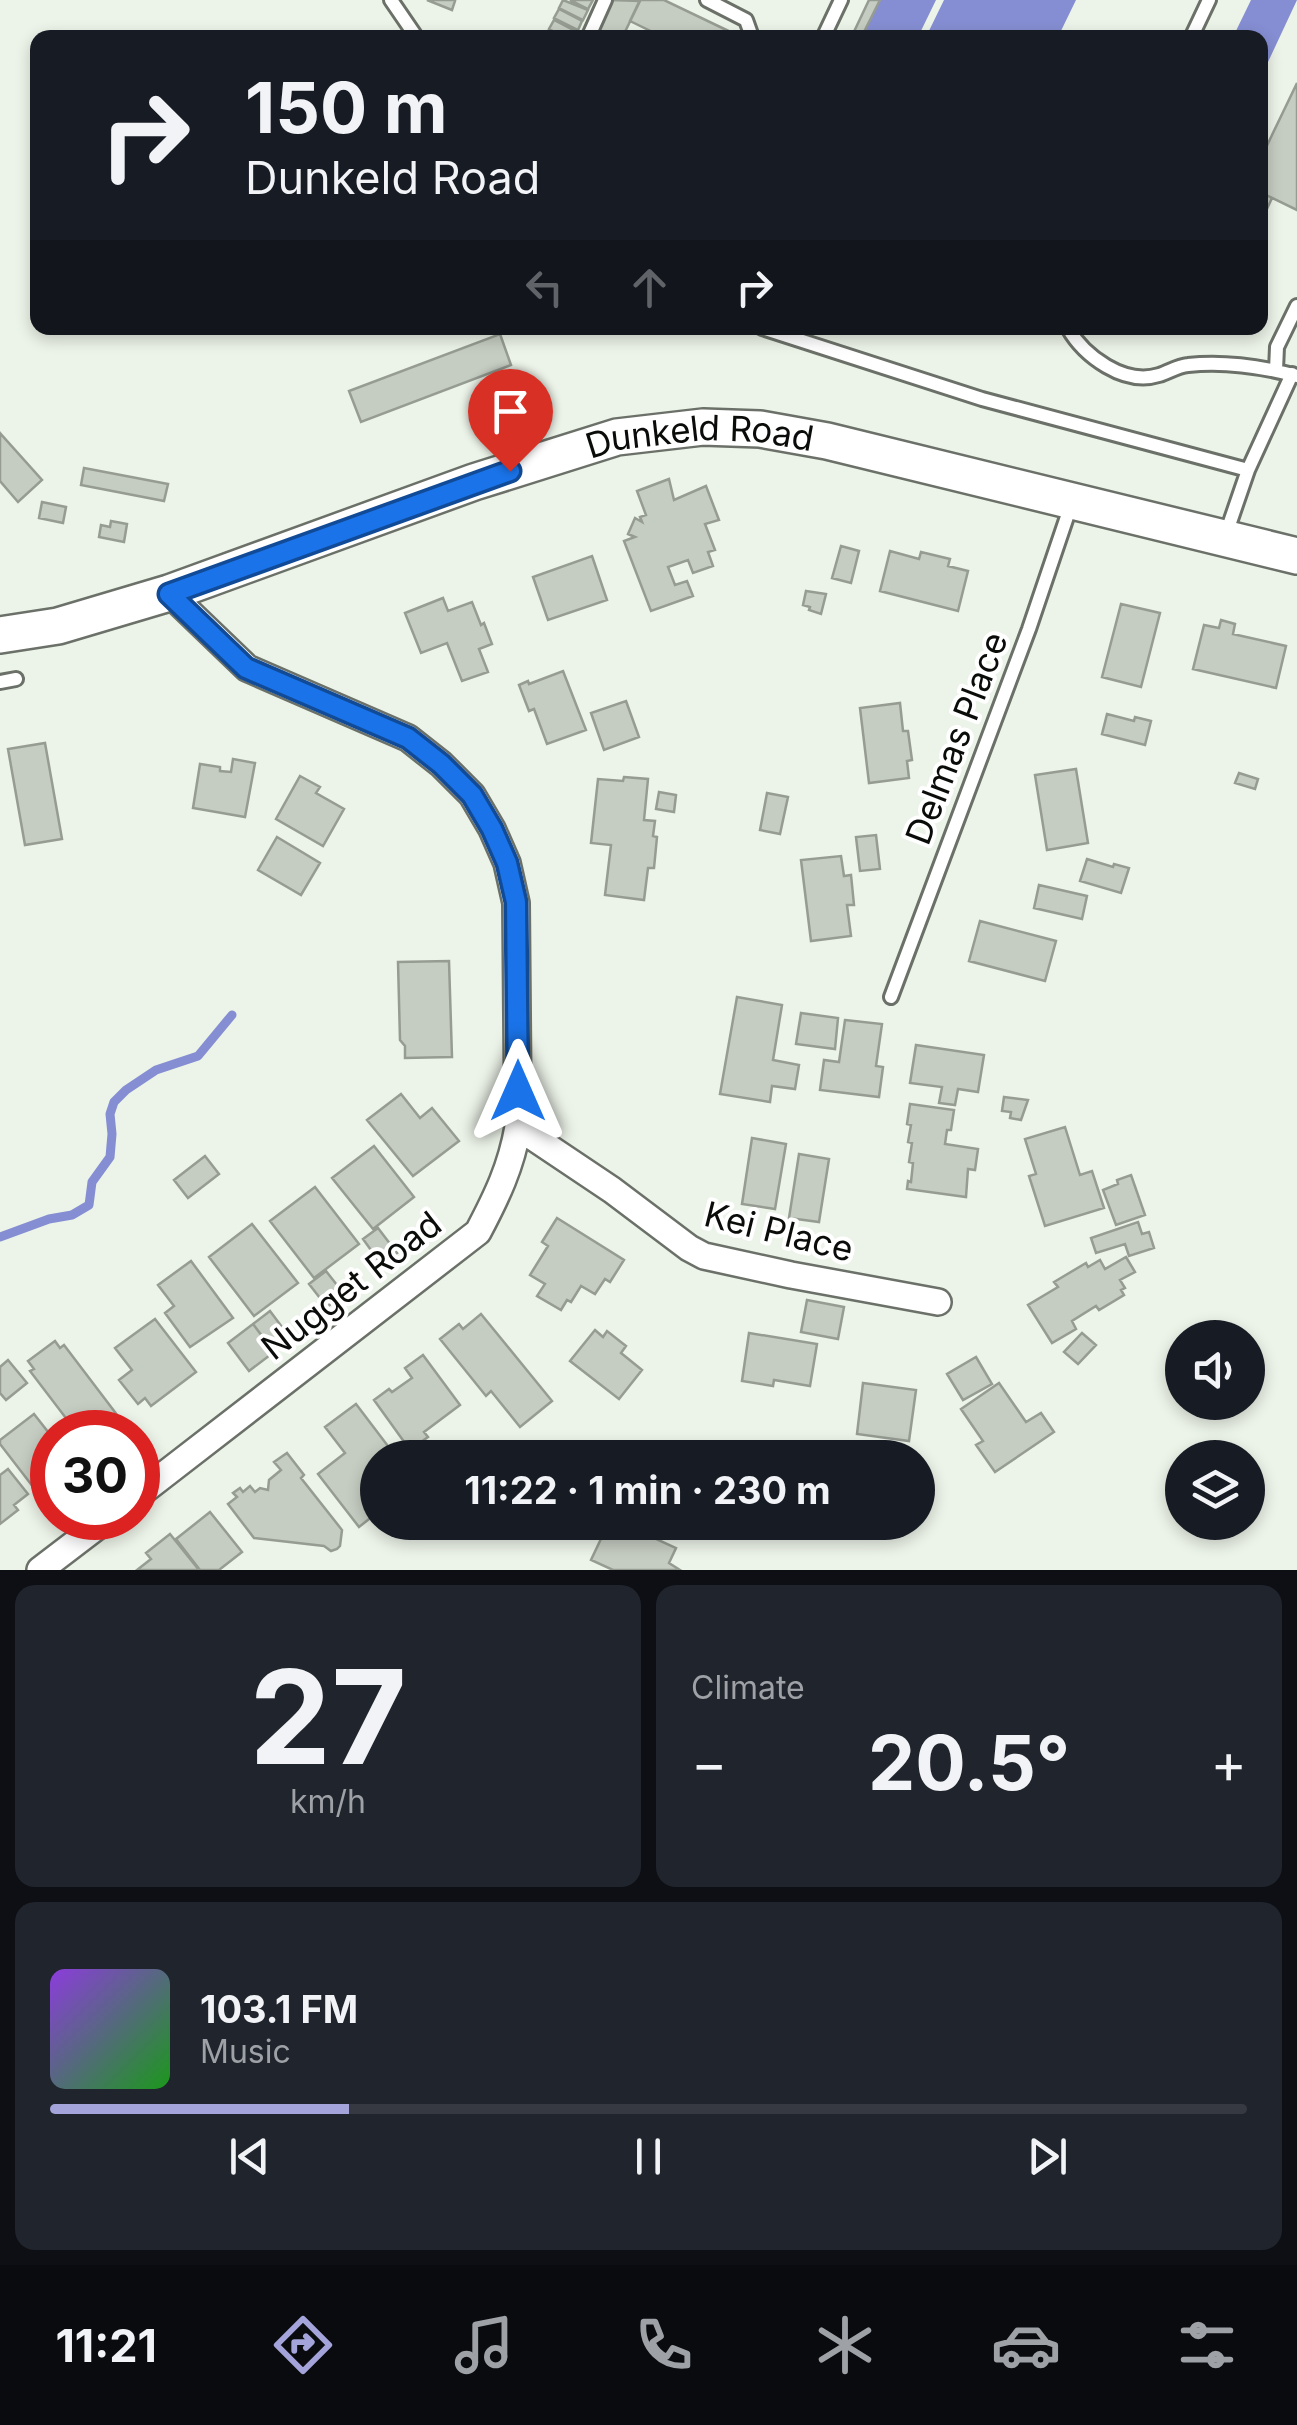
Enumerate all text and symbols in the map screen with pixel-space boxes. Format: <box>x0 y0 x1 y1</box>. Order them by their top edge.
text: 150 m <box>245 65 448 150</box>
icon: right <box>80 70 210 200</box>
text: Dunkeld Road <box>245 150 540 205</box>
icon: left <box>517 260 572 315</box>
icon: ahead <box>622 260 677 315</box>
icon: right <box>727 260 782 315</box>
pin <box>468 369 553 472</box>
icon: arrive <box>483 384 538 439</box>
street label: Dunkeld Road <box>580 406 817 467</box>
street label: Delmas Place <box>896 626 1016 850</box>
position arrow <box>466 1039 570 1143</box>
street label: Kei Place <box>700 1192 858 1270</box>
street label: Nugget Road <box>253 1202 449 1368</box>
map controls <box>1165 1320 1265 1540</box>
button: sound <box>1165 1320 1265 1420</box>
speed limit sign: 30 <box>30 1410 160 1540</box>
button: layers <box>1165 1440 1265 1540</box>
text: 11:22 · 1 min · 230 m <box>464 1467 831 1513</box>
text: 27 <box>249 1638 407 1795</box>
text: Climate <box>691 1668 805 1707</box>
text: 20.5° <box>868 1717 1070 1808</box>
text: − <box>691 1730 727 1796</box>
text: + <box>1211 1730 1247 1796</box>
text: km/h <box>290 1782 366 1821</box>
text: 103.1 FM <box>200 1986 358 2032</box>
text: Music <box>200 2032 291 2071</box>
icon: previous <box>222 2129 277 2184</box>
icon: pause <box>621 2129 676 2184</box>
icon: next <box>1020 2129 1075 2184</box>
icon: directions <box>268 2310 338 2380</box>
icon: music <box>449 2310 519 2380</box>
icon: phone <box>629 2310 699 2380</box>
icon: climate <box>810 2310 880 2380</box>
icon: car <box>991 2310 1061 2380</box>
icon: filters <box>1172 2310 1242 2380</box>
text: 11:21 <box>55 2318 157 2373</box>

